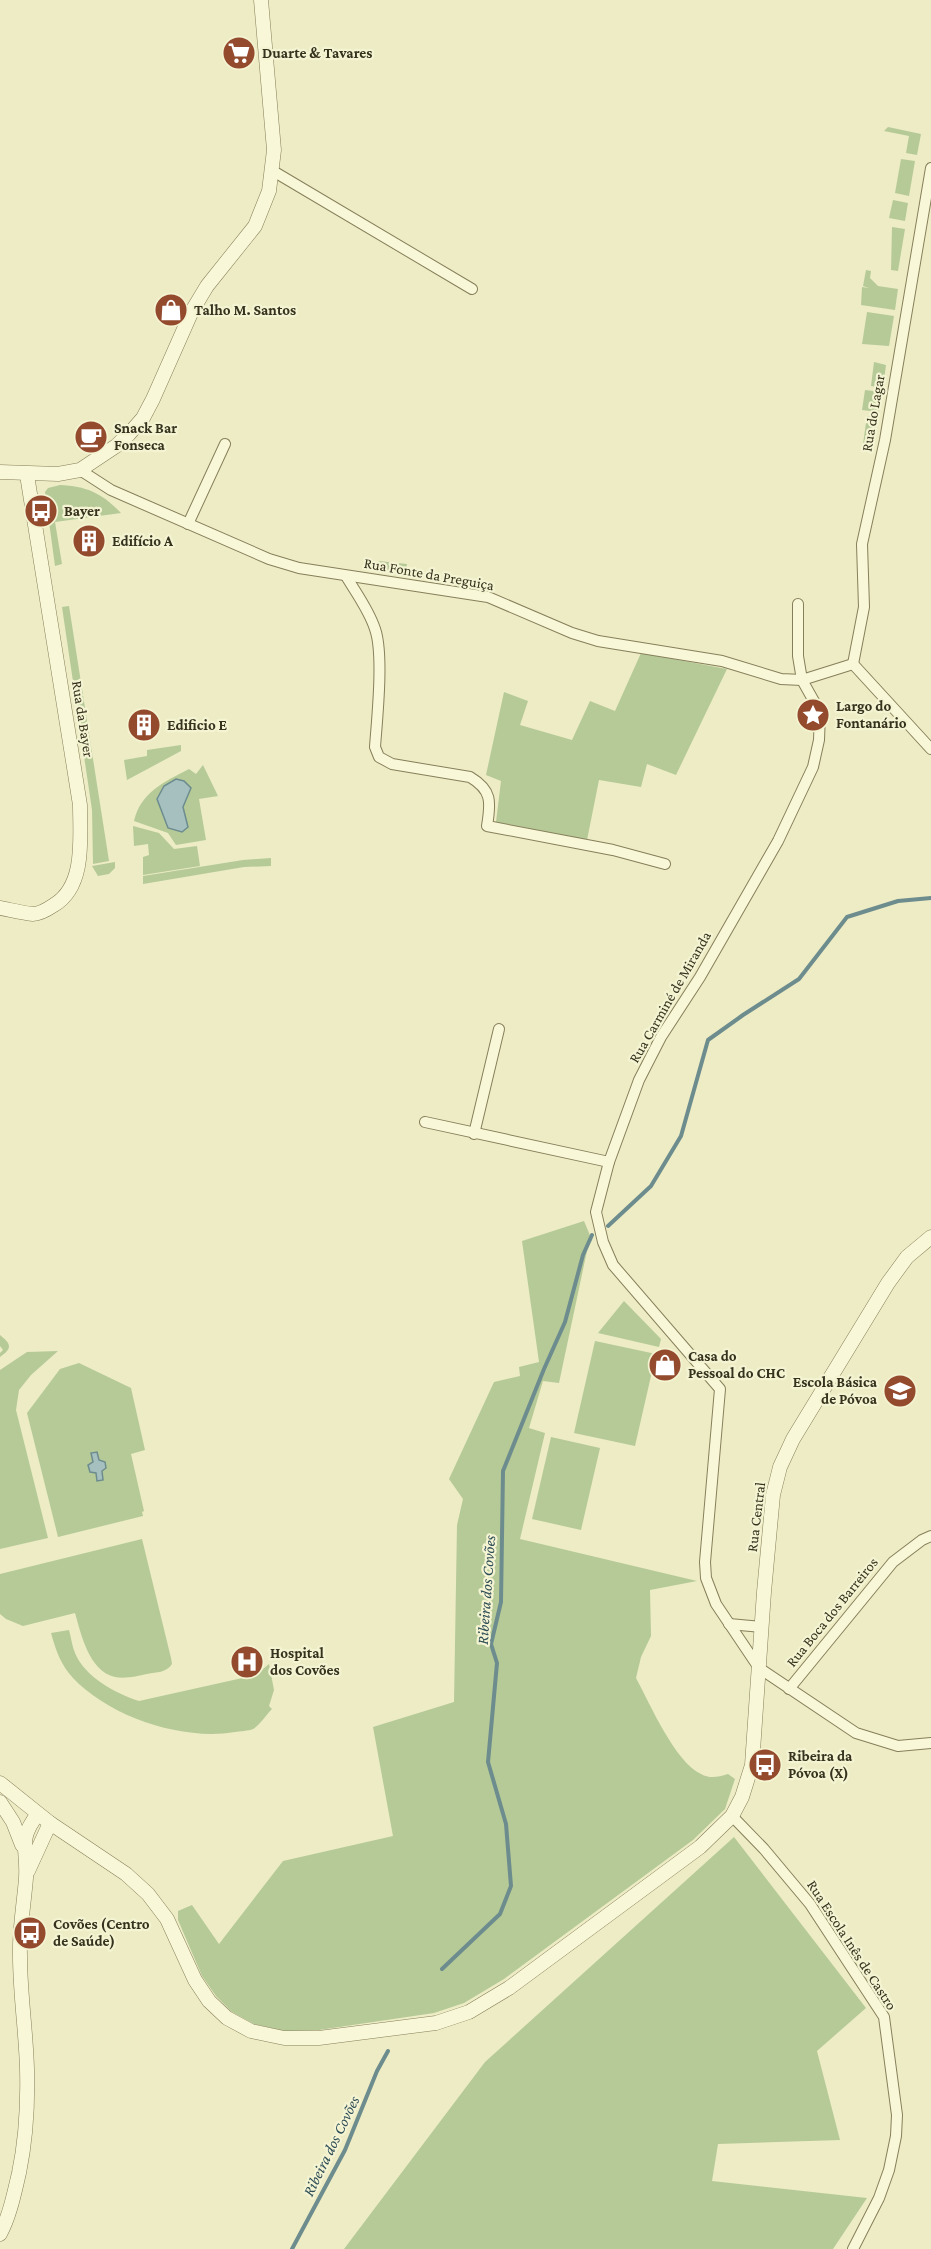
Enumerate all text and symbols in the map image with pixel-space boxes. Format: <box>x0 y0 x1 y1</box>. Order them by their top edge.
supermarket icon: Duarte & Tavares <box>221 35 257 71</box>
place label: Duarte & Tavares <box>262 45 372 61</box>
shop icon: Talho M. Santos <box>153 292 189 328</box>
place label: Talho M. Santos <box>194 302 296 318</box>
street label: Rua do Lagar <box>858 373 889 453</box>
cafe icon: Snack Bar Fonseca <box>73 419 109 455</box>
place label: Snack Bar Fonseca <box>114 420 177 453</box>
bus stop icon: Bayer <box>23 493 59 529</box>
place label: Bayer <box>64 503 100 519</box>
building icon: Edifício A <box>71 523 107 559</box>
place label: Edifício A <box>112 533 174 549</box>
street label: Rua Fonte da Preguiça <box>363 555 495 594</box>
street label: Rua da Bayer <box>68 680 97 759</box>
place icon: Largo do Fontanário <box>795 697 831 733</box>
place label: Largo do Fontanário <box>836 698 907 731</box>
building icon: Edificio E <box>126 707 162 743</box>
place label: Edificio E <box>167 717 228 733</box>
street label: Rua Carminé de Miranda <box>626 928 714 1065</box>
shop icon: Casa do Pessoal do CHC <box>647 1347 683 1383</box>
place label: Casa do Pessoal do CHC <box>688 1348 785 1381</box>
school or university icon: Escola Básica de Póvoa <box>882 1373 918 1409</box>
place label: Escola Básica de Póvoa <box>793 1374 878 1407</box>
street label: Rua Central <box>744 1481 768 1553</box>
water label: Ribeira dos Covões <box>474 1535 498 1645</box>
street label: Rua Boca dos Barreiros <box>783 1554 881 1670</box>
hospital icon: Hospital dos Covões <box>229 1644 265 1680</box>
place label: Hospital dos Covões <box>270 1645 340 1678</box>
bus stop icon: Ribeira da Póvoa (X) <box>747 1747 783 1783</box>
place label: Ribeira da Póvoa (X) <box>788 1748 853 1782</box>
street label: Rua Escola Inês de Castro <box>804 1877 900 2013</box>
bus stop icon: Covões (Centro de Saúde) <box>12 1915 48 1951</box>
place label: Covões (Centro de Saúde) <box>53 1916 150 1950</box>
water label: Ribeira dos Covões <box>299 2093 363 2199</box>

